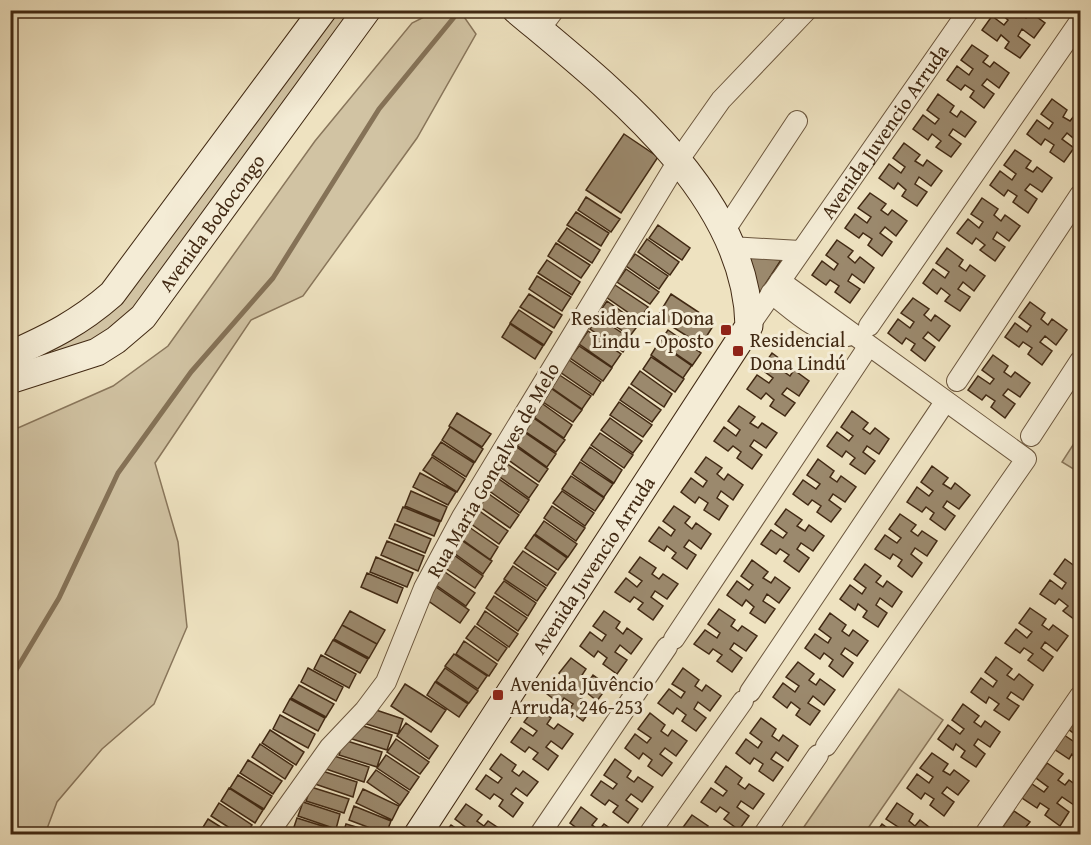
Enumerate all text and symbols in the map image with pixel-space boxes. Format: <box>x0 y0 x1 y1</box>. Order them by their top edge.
street label: Avenida Juvencio Arruda <box>813 37 955 225</box>
street label: Avenida Bodocongo <box>151 148 272 297</box>
place label: Residencial Dona Lindu - Oposto <box>571 303 715 355</box>
marker: Residencial Dona Lindu - Oposto <box>719 323 733 337</box>
place label: Residencial Dona Lindú <box>750 325 846 377</box>
marker: Residencial Dona Lindú <box>731 344 745 358</box>
street label: Rua Maria Gonçalves de Melo <box>419 357 566 583</box>
street label: Avenida Juvencio Arruda <box>524 470 662 660</box>
place label: Avenida Juvêncio Arruda, 246-253 <box>510 669 654 721</box>
marker: Avenida Juvêncio Arruda, 246-253 <box>491 688 505 702</box>

